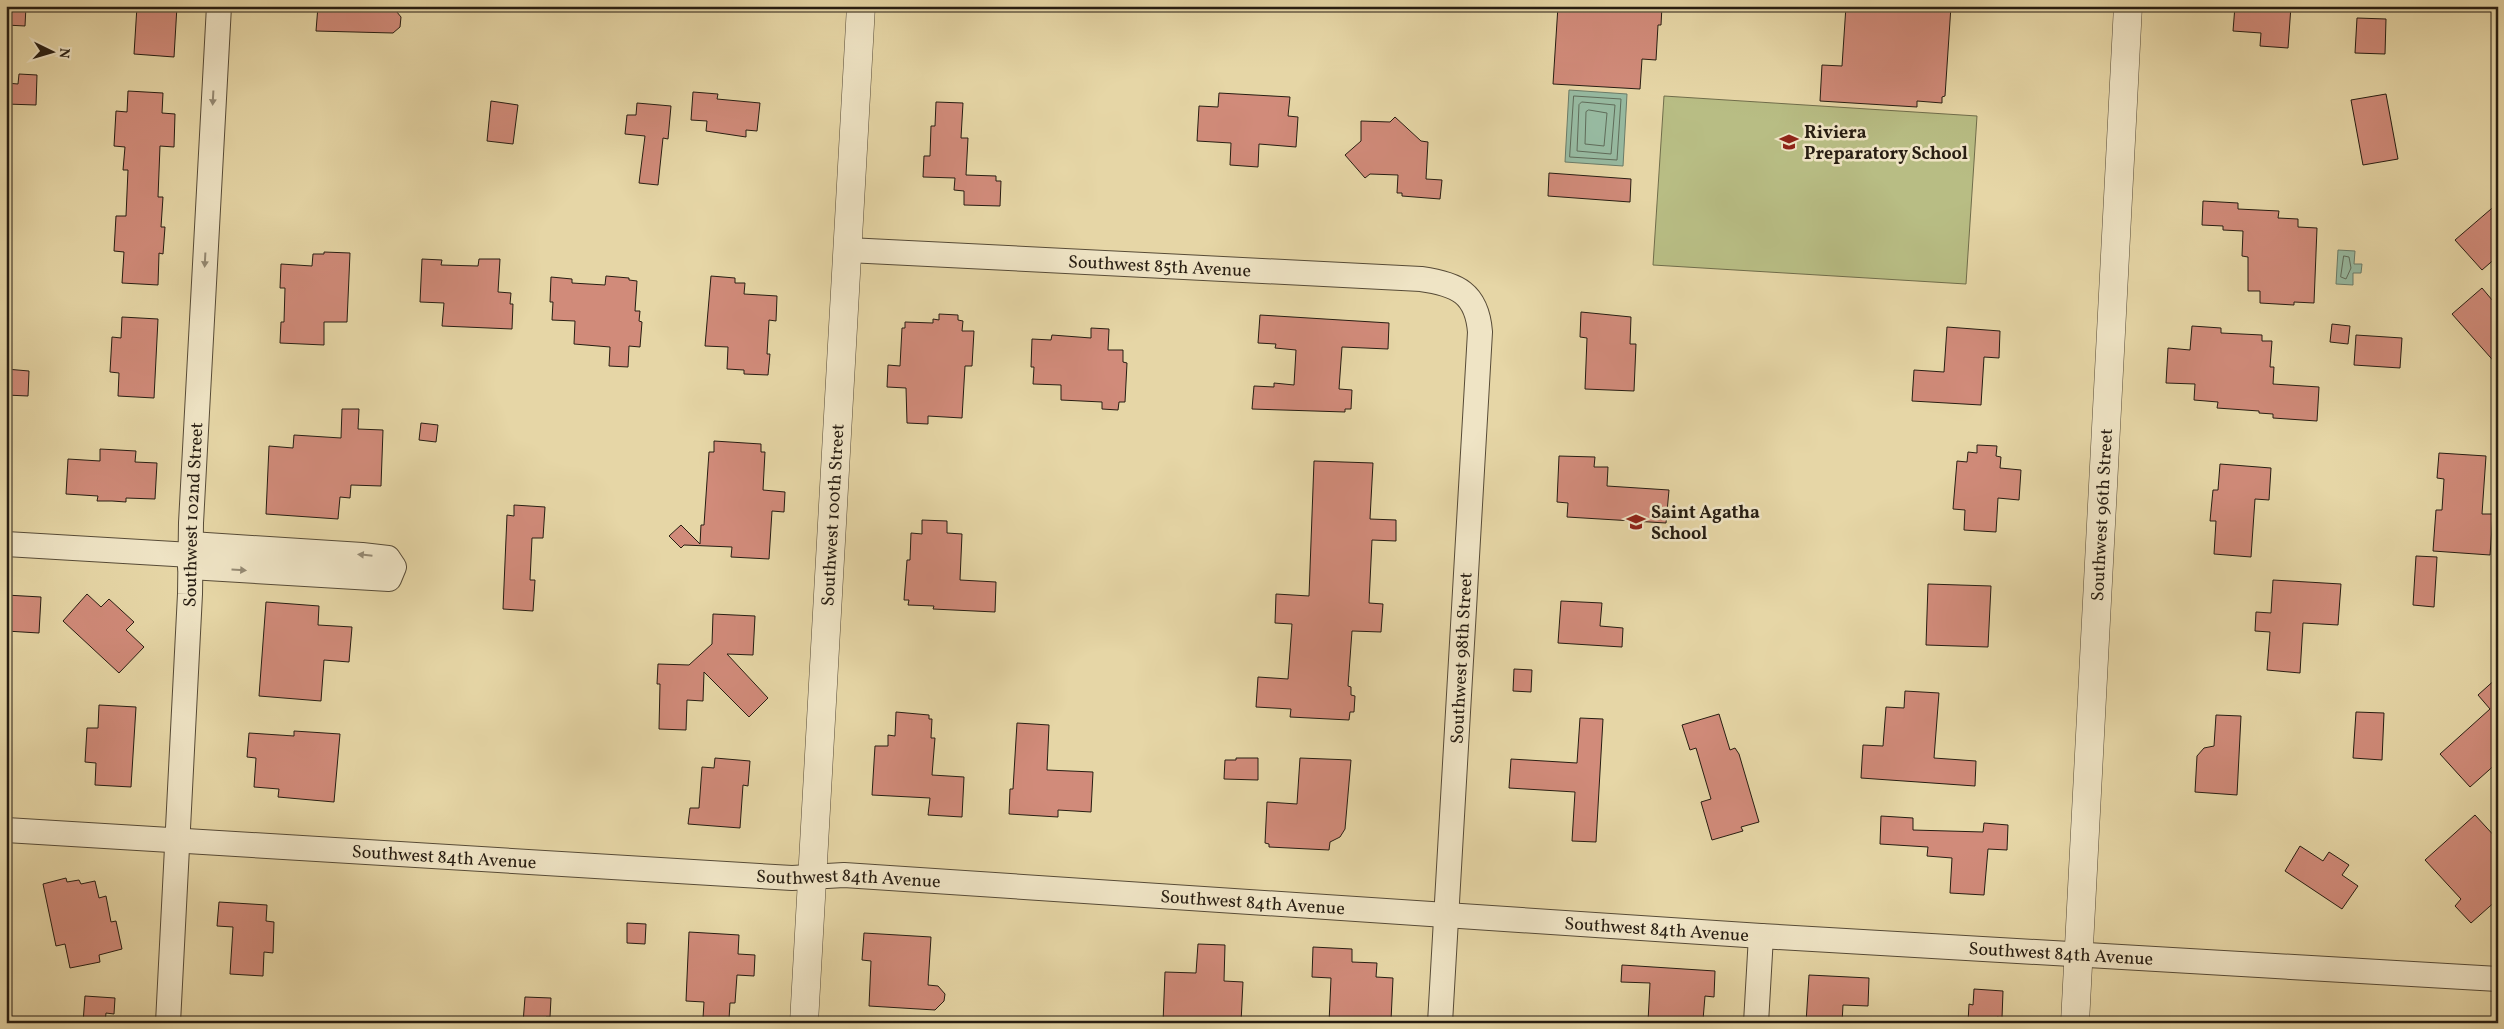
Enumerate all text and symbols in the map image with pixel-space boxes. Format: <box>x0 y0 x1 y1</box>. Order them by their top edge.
north arrow <box>28 28 78 78</box>
text: N <box>54 47 73 59</box>
one-way arrow <box>209 90 217 106</box>
place label: Riviera Preparatory School <box>1804 121 1968 167</box>
school or university icon: Riviera Preparatory School <box>1778 131 1800 153</box>
street label: Southwest 85th Avenue <box>1067 250 1252 284</box>
one-way arrow <box>200 253 208 269</box>
street label: Southwest 102nd Street <box>178 422 210 608</box>
street label: Southwest 100th Street <box>816 423 852 607</box>
street label: Southwest 96th Street <box>2086 428 2120 602</box>
place label: Saint Agatha School <box>1651 501 1760 547</box>
school or university icon: Saint Agatha School <box>1625 511 1647 533</box>
one-way arrow <box>357 551 373 559</box>
one-way arrow <box>231 566 247 574</box>
street label: Southwest 98th Street <box>1446 571 1479 745</box>
street label: Southwest 84th Avenue <box>351 840 537 876</box>
street label: Southwest 84th Avenue <box>755 864 941 895</box>
street label: Southwest 84th Avenue <box>1159 885 1346 922</box>
street label: Southwest 84th Avenue <box>1563 912 1750 949</box>
street label: Southwest 84th Avenue <box>1968 937 2154 973</box>

